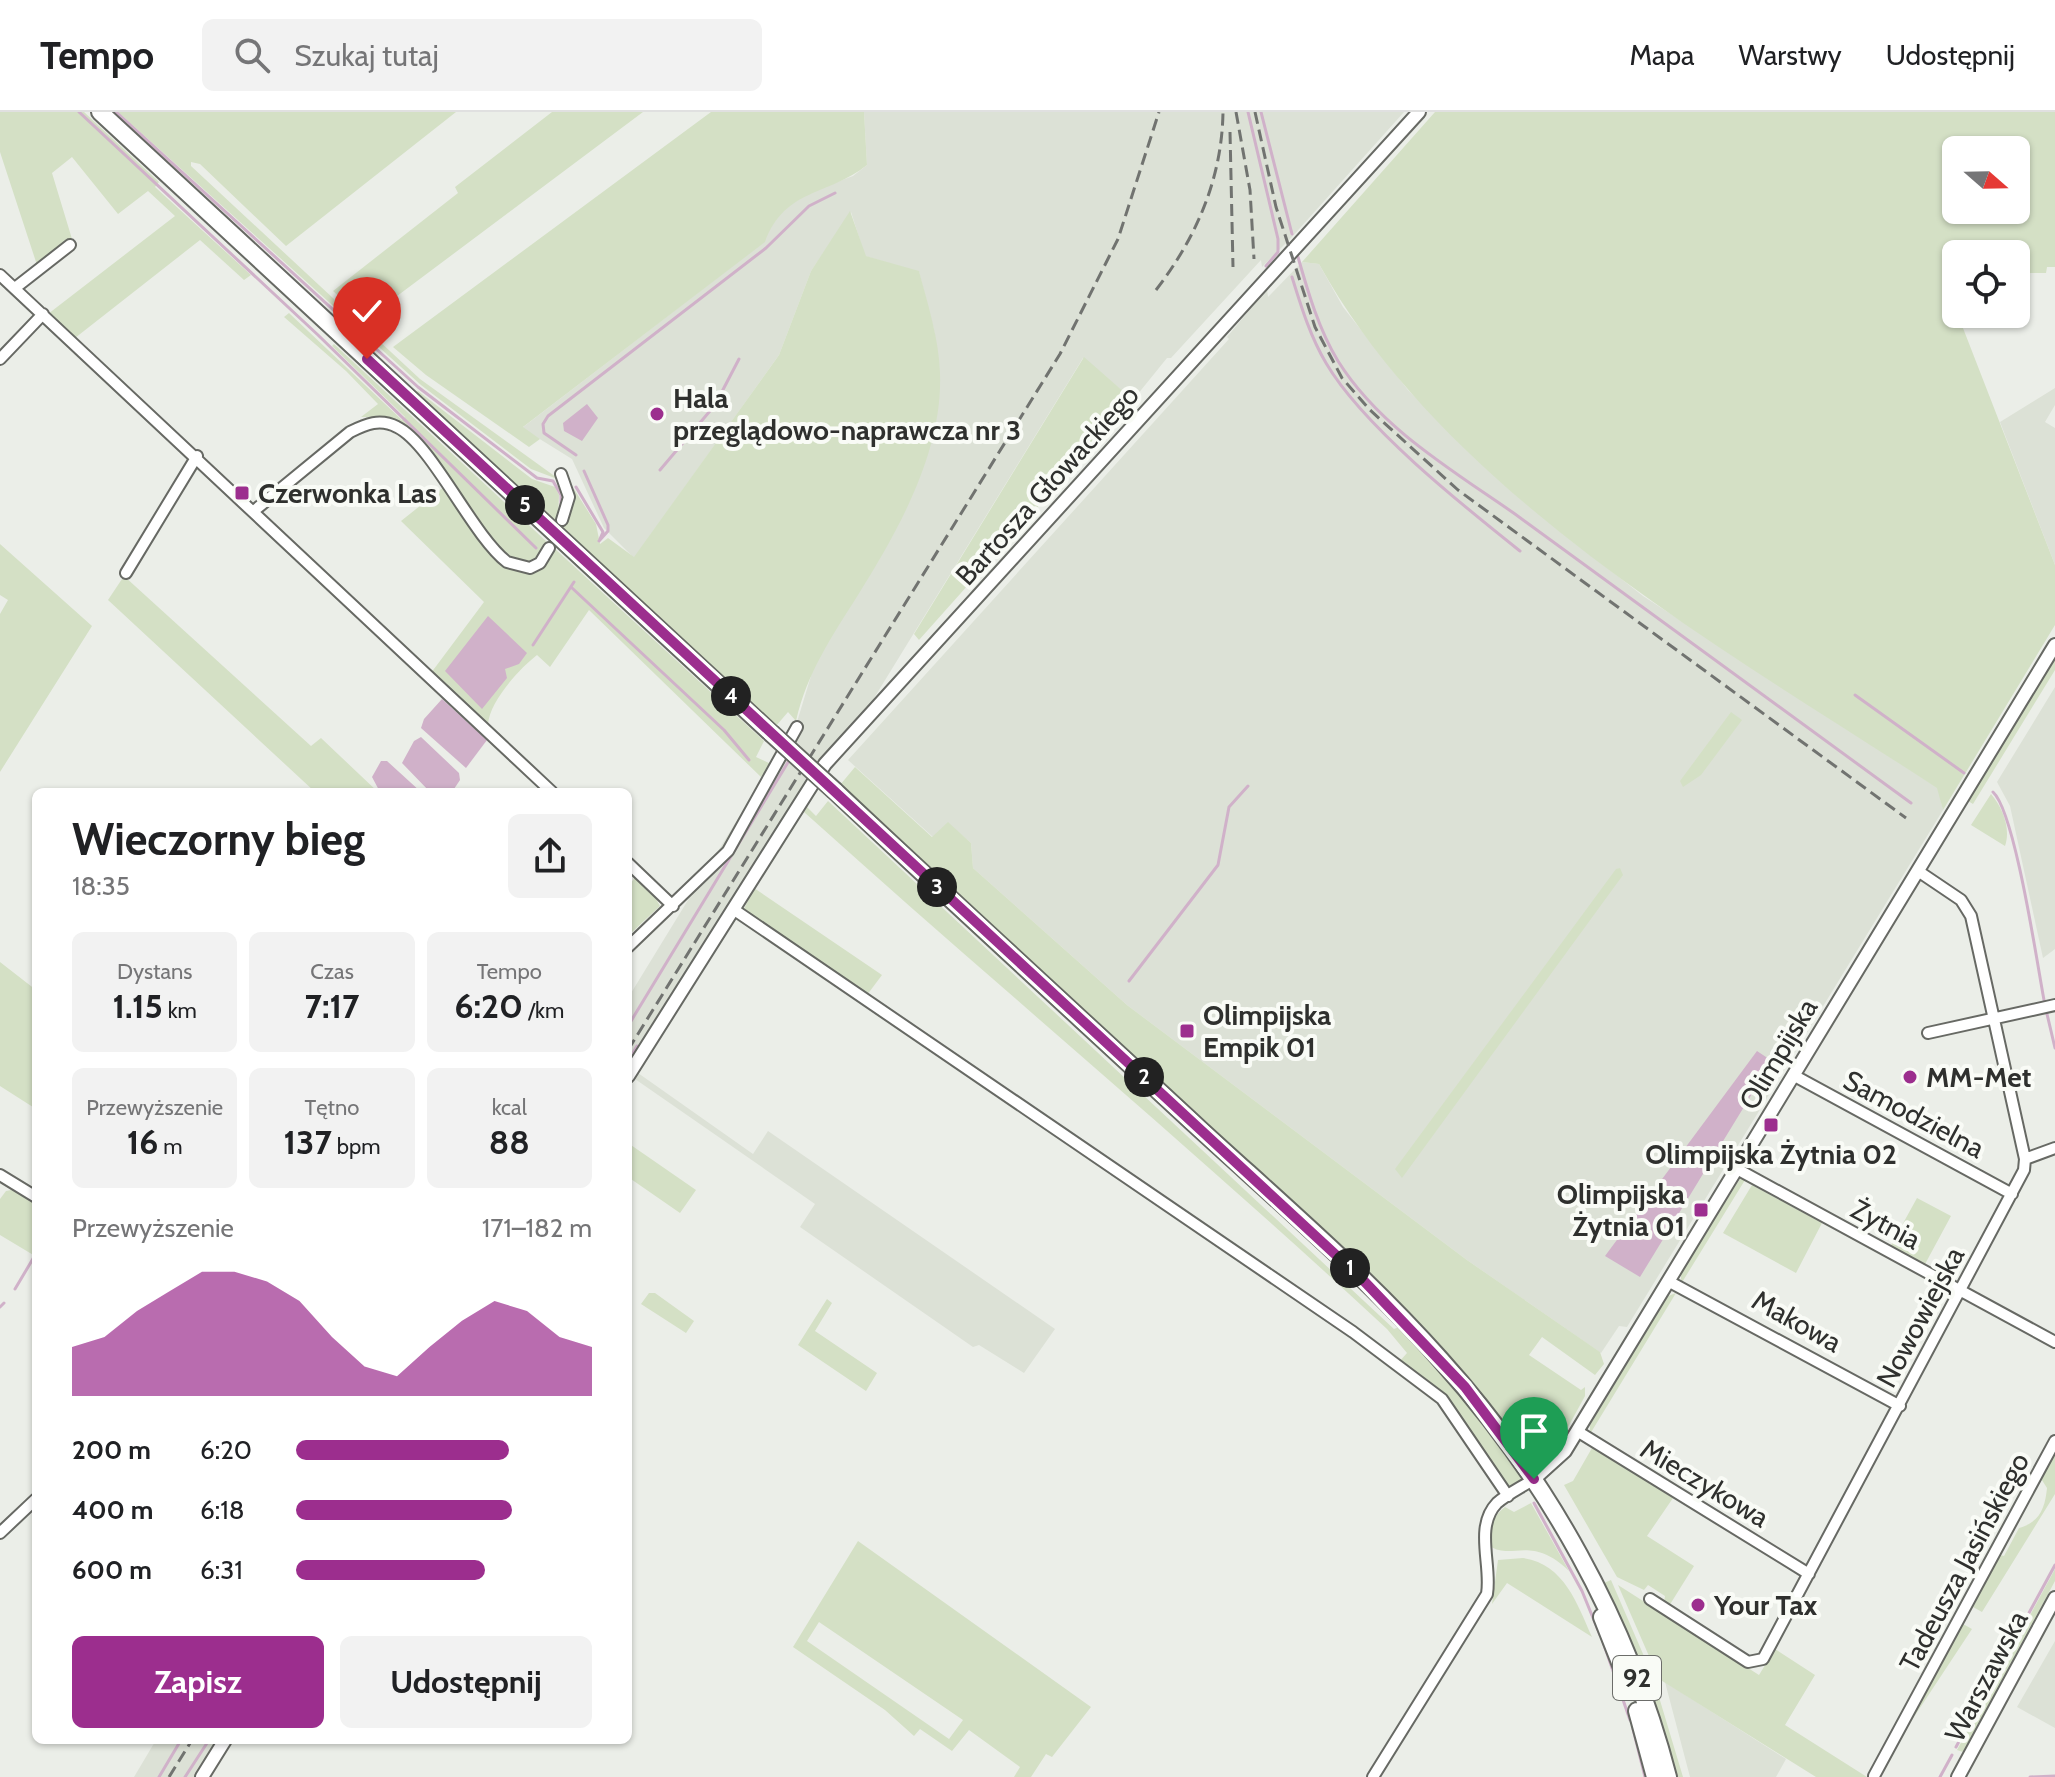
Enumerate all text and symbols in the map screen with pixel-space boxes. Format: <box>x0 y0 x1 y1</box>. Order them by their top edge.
search box <box>202 19 762 91</box>
text: Tempo <box>40 32 154 79</box>
icon: search <box>230 33 274 77</box>
text: Szukaj tutaj <box>294 37 439 74</box>
text: Mapa <box>1629 38 1695 72</box>
text: Warstwy <box>1739 38 1842 72</box>
text: Udostępnij <box>1886 38 2015 72</box>
north arrow <box>1942 136 2030 224</box>
map controls <box>1942 136 2030 328</box>
button: locate <box>1942 240 2030 328</box>
pin <box>333 277 401 359</box>
icon: check <box>345 289 389 333</box>
street label: Bartosza Głowackiego <box>948 378 1146 592</box>
place label: Hala przeglądowo-naprawcza nr 3 <box>673 381 1021 447</box>
marker: Hala przeglądowo-naprawcza nr 3 <box>648 405 666 423</box>
place label: Czerwonka Las <box>258 476 437 510</box>
marker: Czerwonka Las <box>233 484 251 502</box>
pin: 5 <box>505 485 545 525</box>
text: 5 <box>519 491 531 518</box>
pin: 4 <box>711 676 751 716</box>
text: 4 <box>724 682 738 709</box>
text: Wieczorny bieg <box>72 813 365 866</box>
button: share <box>508 814 592 898</box>
pin: 3 <box>917 867 957 907</box>
text: 18:35 <box>72 870 130 902</box>
text: 3 <box>931 873 943 900</box>
text: Dystans <box>117 958 192 985</box>
text: Czas <box>310 958 354 985</box>
text: Tempo <box>477 958 542 985</box>
text: 1.15 <box>112 985 163 1027</box>
text: 7:17 <box>305 985 359 1027</box>
text: 6:20 <box>454 985 523 1027</box>
street label: Olimpijska <box>1732 992 1825 1116</box>
text: km <box>163 997 197 1024</box>
text: /km <box>523 997 564 1024</box>
place label: Olimpijska Empik 01 <box>1203 998 1331 1064</box>
marker: Olimpijska Empik 01 <box>1178 1022 1196 1040</box>
pin: 2 <box>1124 1057 1164 1097</box>
place label: MM-Met <box>1926 1060 2031 1094</box>
text: 2 <box>1138 1063 1150 1090</box>
street label: Samodzielna <box>1838 1063 1991 1166</box>
marker: MM-Met <box>1901 1068 1919 1086</box>
text: Przewyższenie <box>86 1094 223 1121</box>
text: Tętno <box>305 1094 359 1121</box>
text: kcal <box>492 1094 527 1121</box>
marker: Olimpijska Żytnia 02 <box>1762 1116 1780 1134</box>
text: 16 <box>127 1121 158 1163</box>
text: 137 <box>284 1121 332 1163</box>
text: 88 <box>489 1121 530 1163</box>
text: m <box>158 1133 183 1160</box>
text: bpm <box>332 1133 380 1160</box>
place label: Olimpijska Żytnia 02 <box>1645 1137 1897 1171</box>
place label: Olimpijska Żytnia 01 <box>1557 1177 1685 1243</box>
street label: Żytnia <box>1845 1192 1927 1257</box>
marker: Olimpijska Żytnia 01 <box>1692 1201 1710 1219</box>
text: Przewyższenie <box>72 1212 234 1244</box>
text: 171–182 m <box>482 1212 592 1244</box>
street label: Nowowiejska <box>1869 1241 1971 1393</box>
pin: 1 <box>1330 1248 1370 1288</box>
text: 1 <box>1346 1254 1354 1281</box>
street label: Makowa <box>1746 1283 1848 1360</box>
pin <box>1500 1397 1568 1479</box>
icon: arrive <box>1512 1409 1556 1453</box>
street label: Mieczykowa <box>1635 1431 1776 1535</box>
text: 200 m <box>72 1434 151 1466</box>
text: 6:20 <box>200 1434 252 1466</box>
street label: Tadeusza Jasińskiego <box>1892 1447 2036 1677</box>
text: 400 m <box>72 1494 153 1526</box>
text: 6:18 <box>200 1494 244 1526</box>
text: 600 m <box>72 1554 152 1586</box>
text: 6:31 <box>200 1554 243 1586</box>
place label: Your Tax <box>1713 1588 1818 1622</box>
marker: Your Tax <box>1689 1596 1707 1614</box>
street label: Warszawska <box>1937 1604 2035 1747</box>
button: Zapisz <box>72 1636 324 1728</box>
button: Udostępnij <box>340 1636 592 1728</box>
road number: 92 <box>1613 1656 1661 1700</box>

